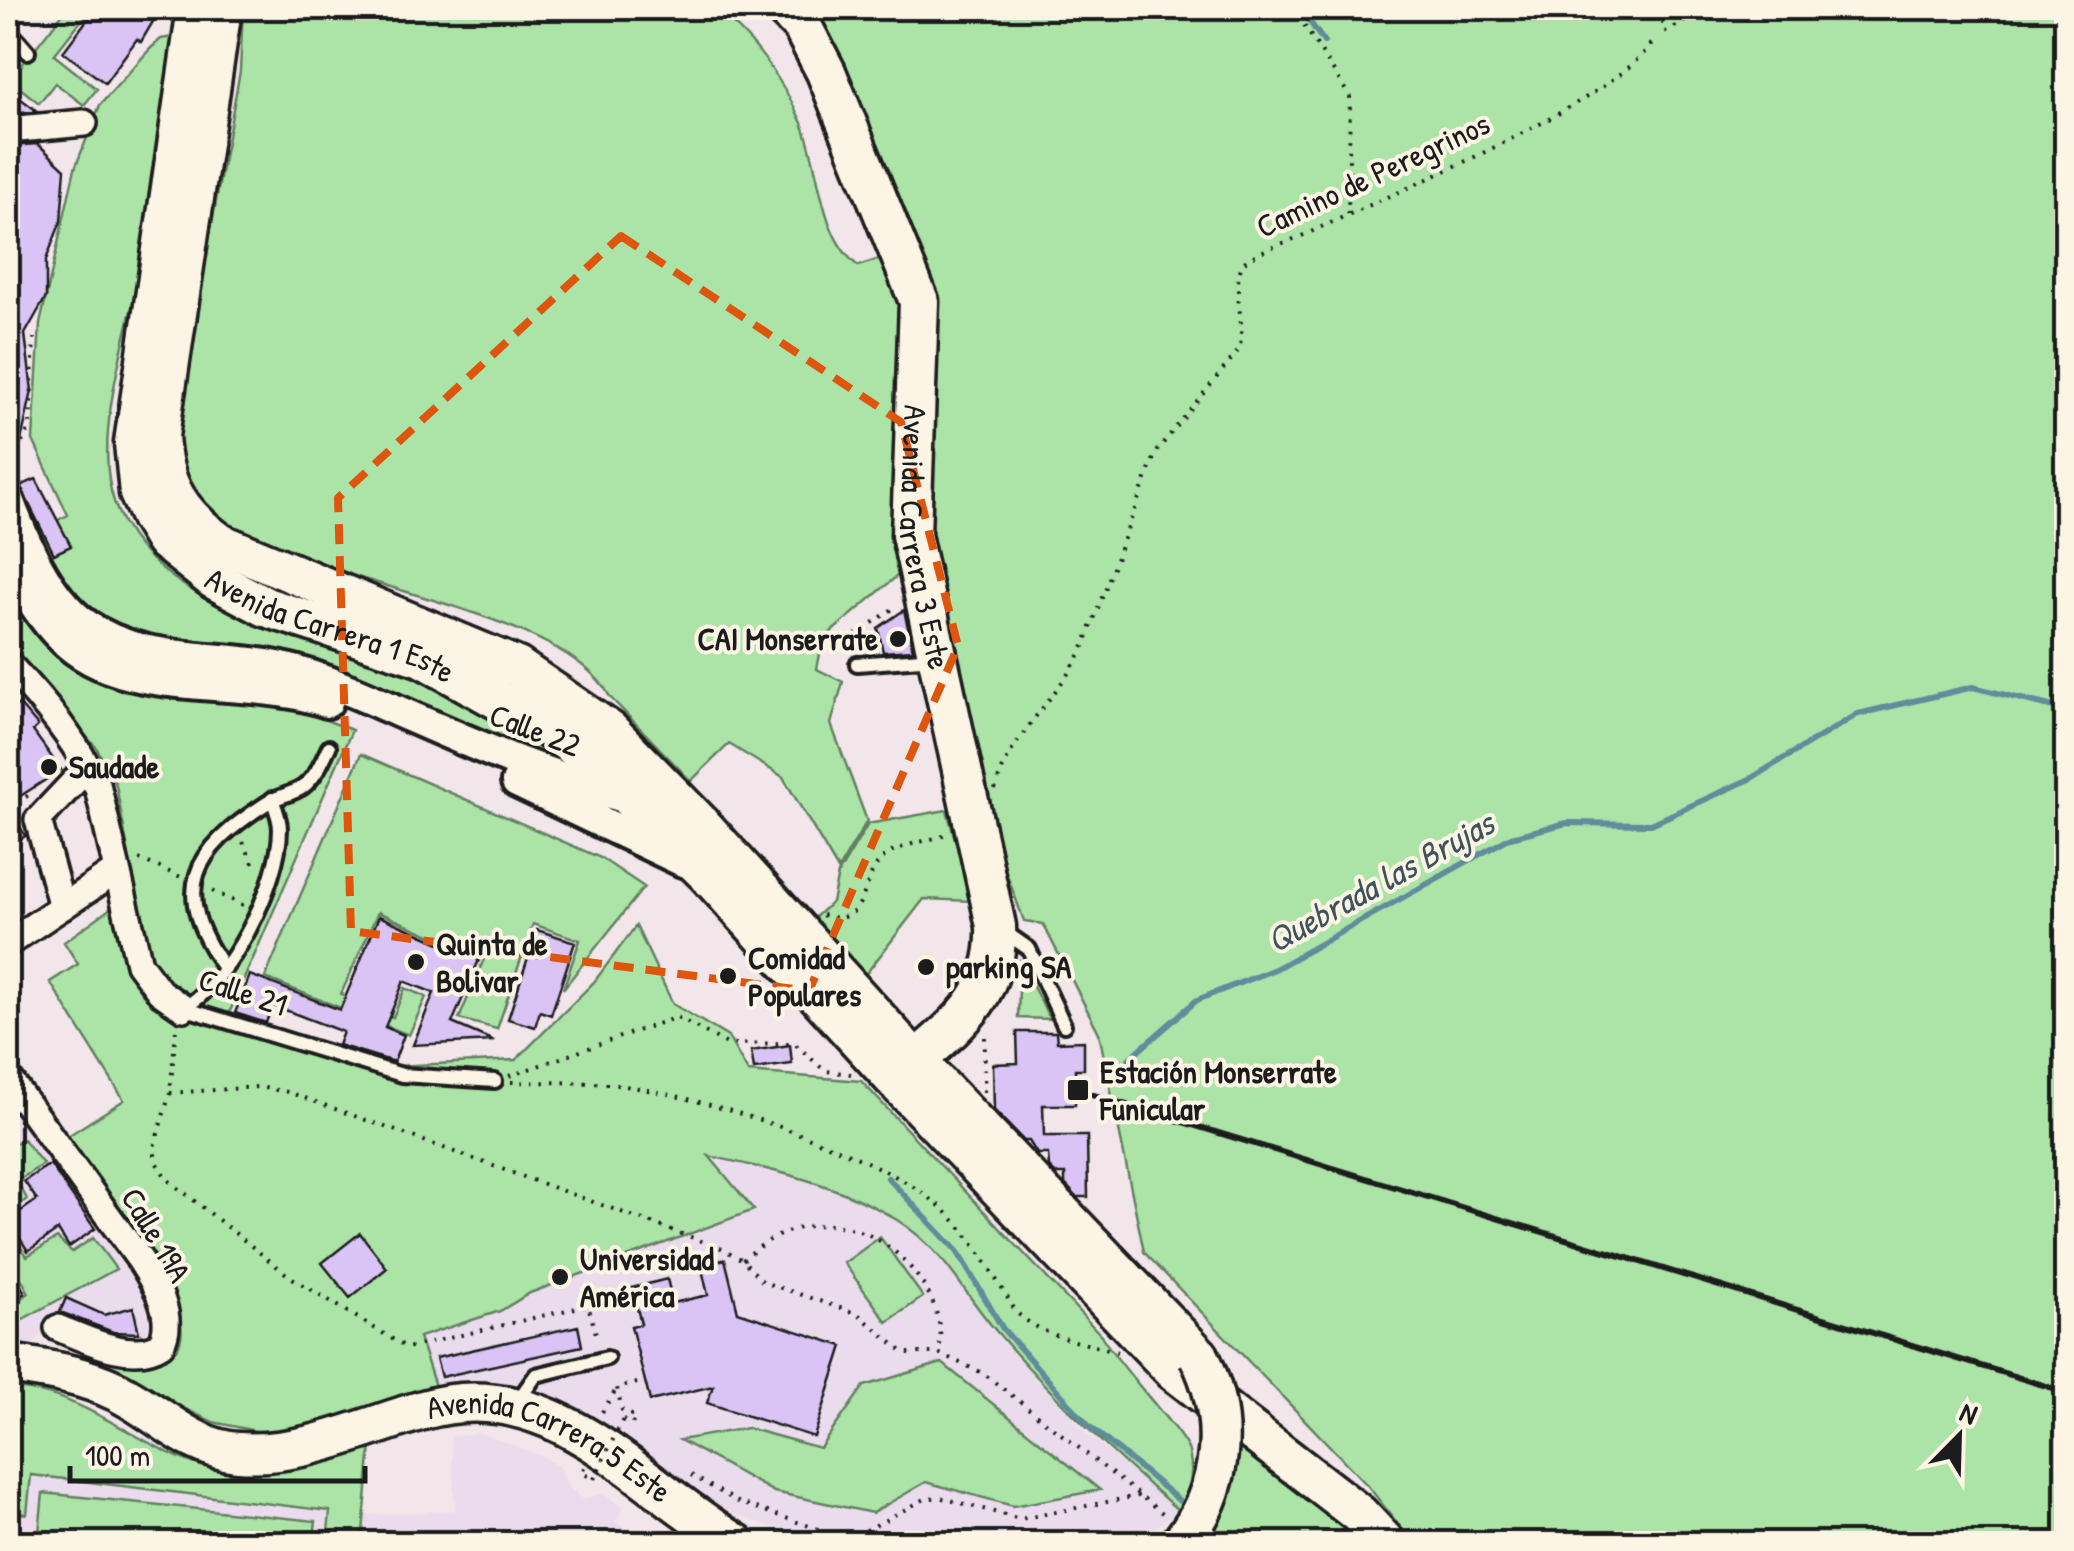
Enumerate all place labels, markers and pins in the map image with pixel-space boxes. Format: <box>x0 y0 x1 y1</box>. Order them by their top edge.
place label: CAI Monserrate <box>698 617 878 660</box>
marker: CAI Monserrate <box>887 628 909 650</box>
place label: Saudade <box>69 745 160 788</box>
marker: Saudade <box>38 756 60 778</box>
place label: Quinta de Bolivar <box>436 922 548 1002</box>
place label: Comidad Populares <box>748 936 861 1017</box>
place label: parking SA <box>946 945 1072 989</box>
marker: Quinta de Bolivar <box>405 951 427 973</box>
marker: parking SA <box>915 956 937 978</box>
marker: Comidad Populares <box>717 965 739 987</box>
place label: Estación Monserrate Funicular <box>1099 1050 1337 1130</box>
marker: Estación Monserrate Funicular <box>1065 1077 1091 1103</box>
place label: Universidad América <box>580 1237 715 1317</box>
marker: Universidad América <box>549 1266 571 1288</box>

